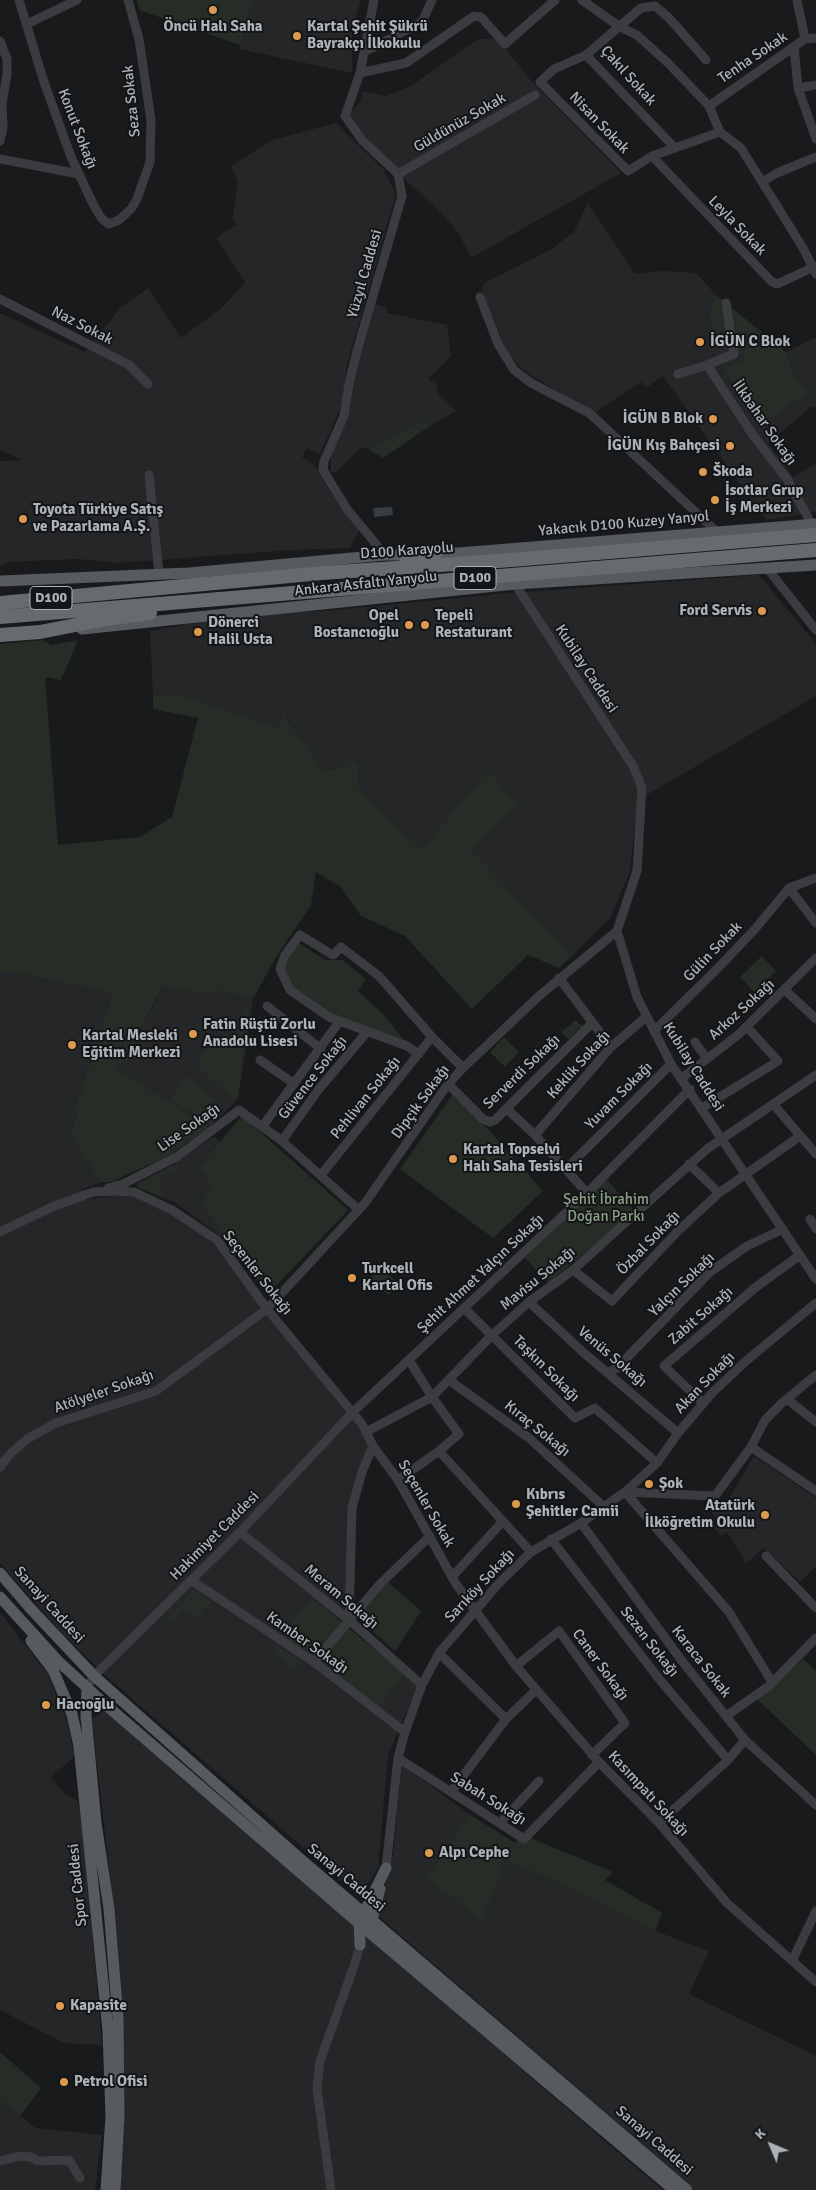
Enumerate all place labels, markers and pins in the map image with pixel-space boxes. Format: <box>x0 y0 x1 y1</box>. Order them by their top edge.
marker: Öncü Halı Saha <box>207 4 219 16</box>
place label: Öncü Halı Saha <box>163 18 263 36</box>
place label: Kartal Şehit Şükrü Bayrakçı İlkokulu <box>307 18 428 53</box>
marker: Kartal Şehit Şükrü Bayrakçı İlkokulu <box>291 30 303 42</box>
place label: İGÜN C Blok <box>710 333 790 351</box>
marker: İGÜN C Blok <box>694 336 706 348</box>
place label: İGÜN B Blok <box>623 410 703 428</box>
marker: İGÜN B Blok <box>707 413 719 425</box>
place label: İGÜN Kış Bahçesi <box>607 437 720 455</box>
marker: İGÜN Kış Bahçesi <box>724 440 736 452</box>
place label: Škoda <box>713 463 753 481</box>
marker: Škoda <box>697 466 709 478</box>
place label: İsotlar Grup İş Merkezi <box>725 482 804 517</box>
marker: İsotlar Grup İş Merkezi <box>709 494 721 506</box>
place label: Toyota Türkiye Satış ve Pazarlama A.Ş. <box>33 501 163 536</box>
marker: Toyota Türkiye Satış ve Pazarlama A.Ş. <box>17 513 29 525</box>
place label: Ford Servis <box>679 602 752 620</box>
marker: Ford Servis <box>756 605 768 617</box>
place label: Opel Bostancıoğlu <box>313 607 399 642</box>
place label: Tepeli Restaturant <box>435 607 512 642</box>
place label: Dönerci Halil Usta <box>208 614 273 649</box>
marker: Opel Bostancıoğlu <box>403 619 415 631</box>
marker: Tepeli Restaturant <box>419 619 431 631</box>
marker: Dönerci Halil Usta <box>192 626 204 638</box>
place label: Fatin Rüştü Zorlu Anadolu Lisesi <box>203 1016 316 1051</box>
place label: Kartal Mesleki Eğitim Merkezi <box>82 1027 181 1062</box>
marker: Fatin Rüştü Zorlu Anadolu Lisesi <box>187 1028 199 1040</box>
marker: Kartal Mesleki Eğitim Merkezi <box>66 1039 78 1051</box>
place label: Kartal Topselvi Halı Saha Tesisleri <box>463 1141 583 1176</box>
marker: Kartal Topselvi Halı Saha Tesisleri <box>447 1153 459 1165</box>
place label: Turkcell Kartal Ofis <box>362 1260 433 1295</box>
marker: Turkcell Kartal Ofis <box>346 1272 358 1284</box>
place label: Şok <box>659 1475 683 1493</box>
marker: Şok <box>643 1478 655 1490</box>
place label: Kıbrıs Şehitler Camii <box>526 1486 619 1521</box>
place label: Atatürk İlköğretim Okulu <box>645 1497 755 1532</box>
marker: Kıbrıs Şehitler Camii <box>510 1498 522 1510</box>
marker: Atatürk İlköğretim Okulu <box>759 1509 771 1521</box>
place label: Hacıoğlu <box>56 1696 114 1714</box>
marker: Hacıoğlu <box>40 1699 52 1711</box>
place label: Alpı Cephe <box>439 1844 509 1862</box>
marker: Alpı Cephe <box>423 1847 435 1859</box>
place label: Kapasite <box>70 1997 127 2015</box>
marker: Kapasite <box>54 2000 66 2012</box>
place label: Petrol Ofisi <box>74 2073 148 2091</box>
marker: Petrol Ofisi <box>58 2076 70 2088</box>

